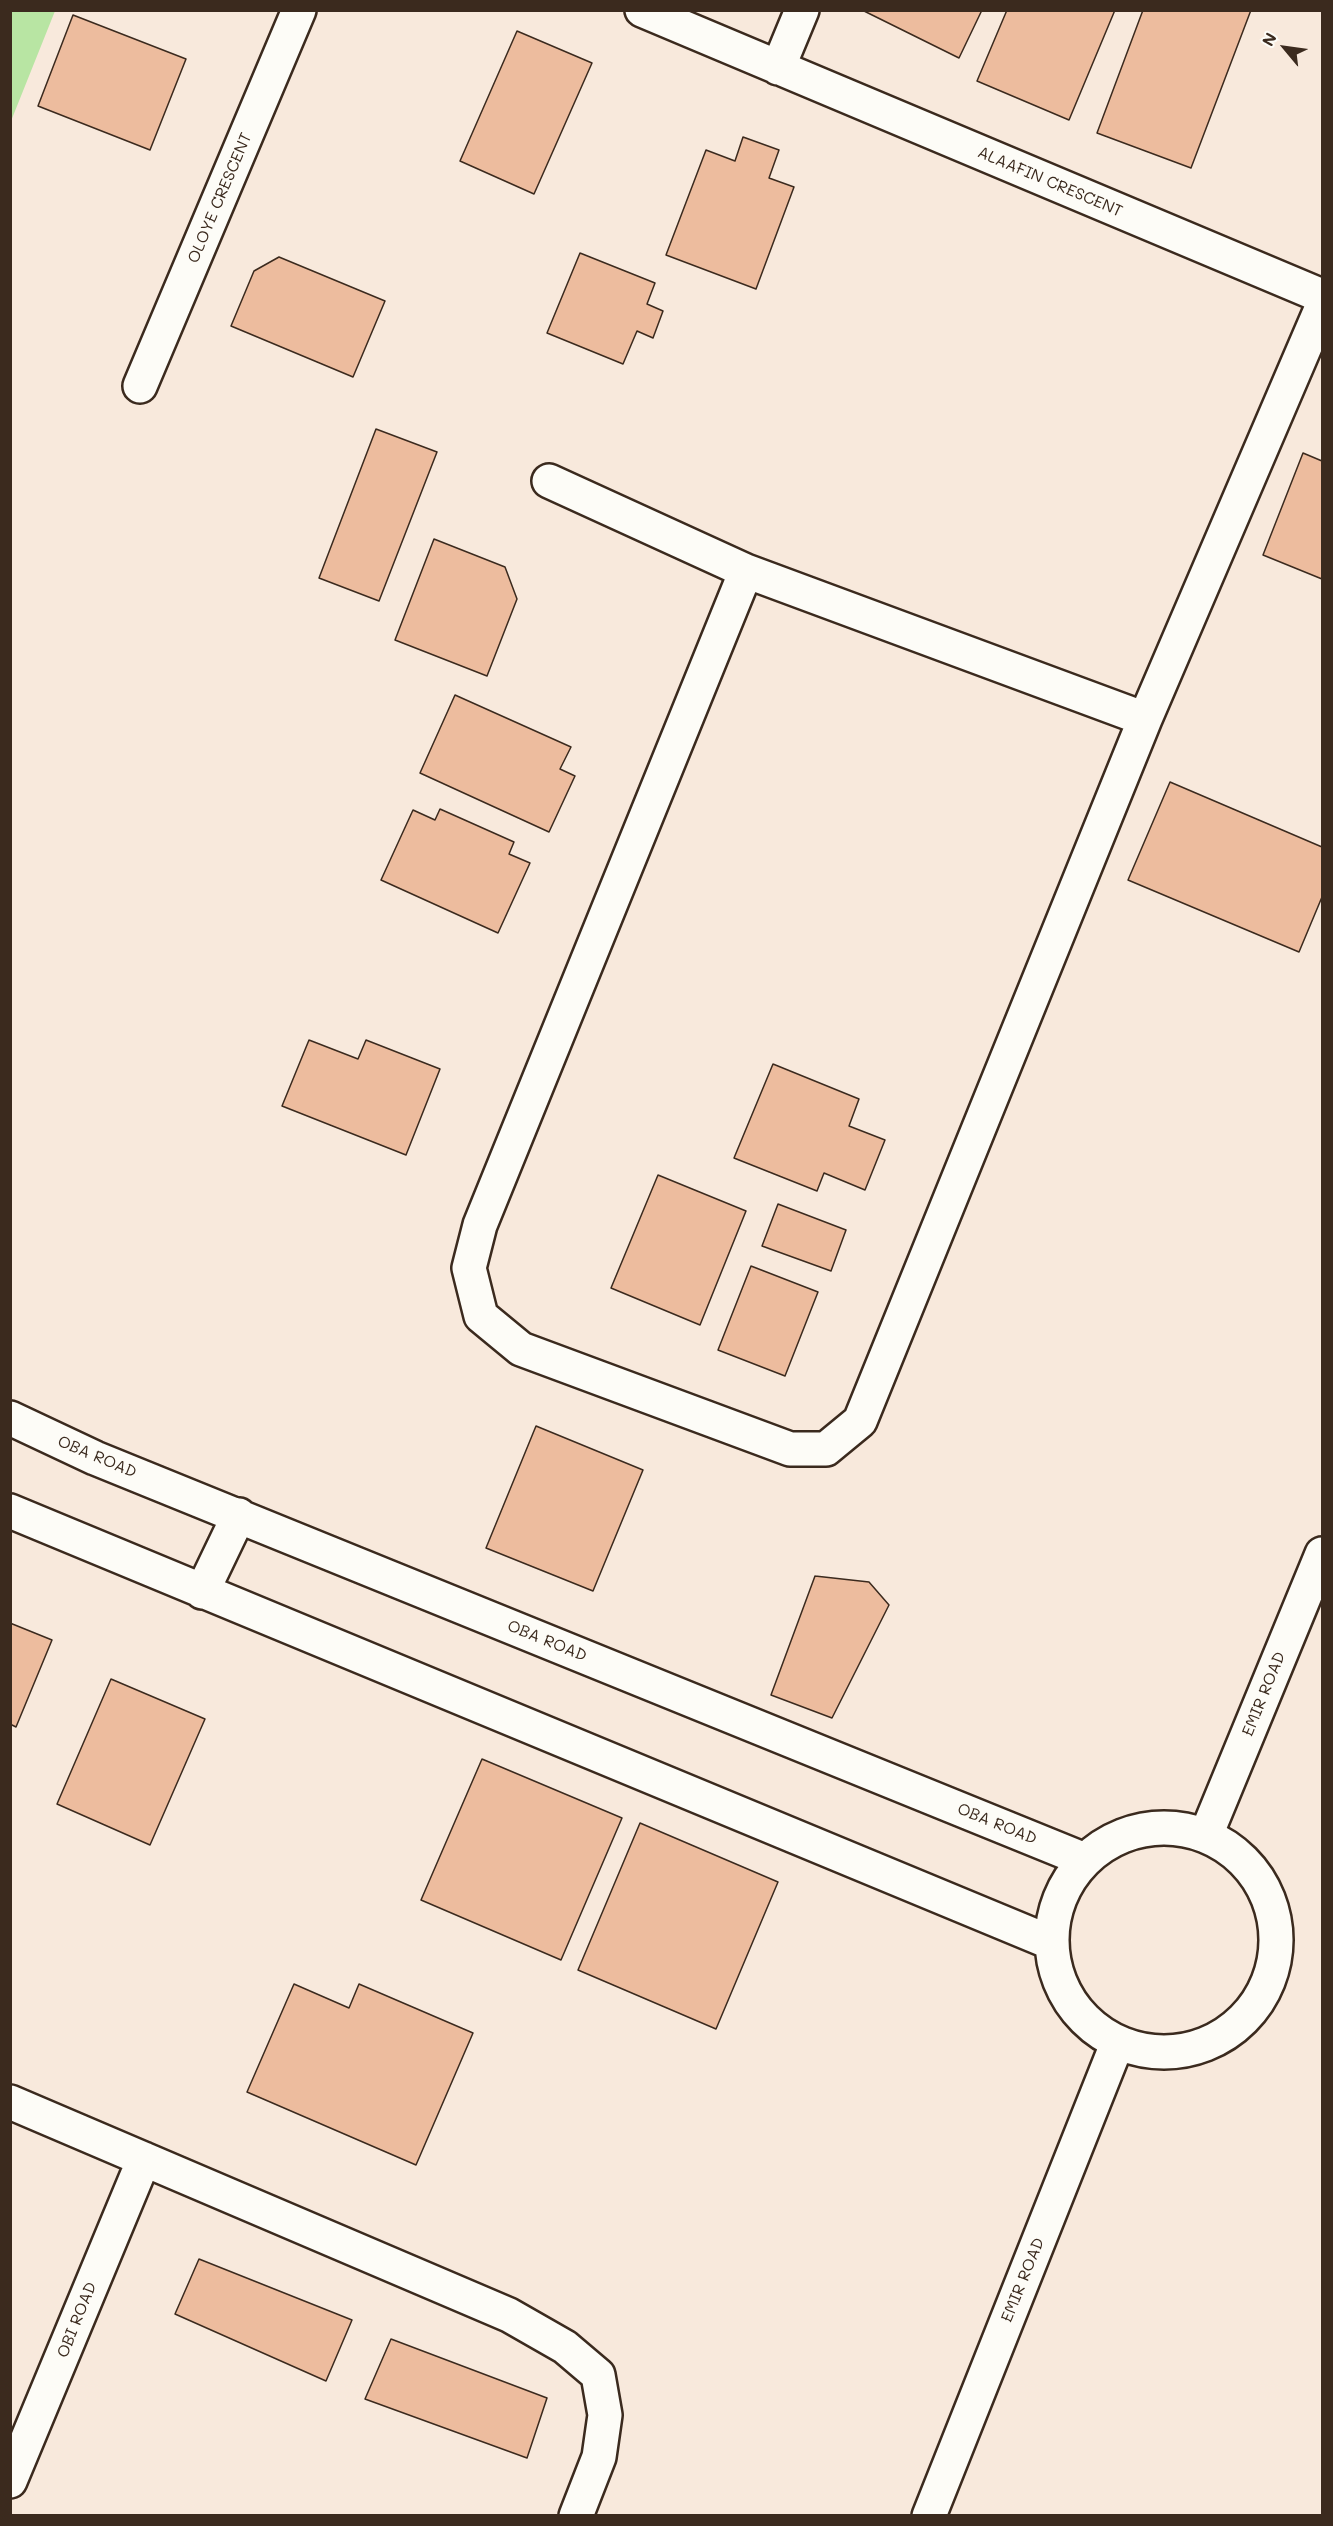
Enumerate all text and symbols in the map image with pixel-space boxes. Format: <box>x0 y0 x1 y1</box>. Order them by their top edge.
north arrow <box>1255 18 1315 78</box>
text: N <box>1257 29 1281 49</box>
street label: OLOYE CRESCENT <box>184 130 256 266</box>
street label: ALAAFIN CRESCENT <box>975 143 1125 221</box>
street label: OBA ROAD <box>55 1432 139 1482</box>
street label: OBA ROAD <box>505 1616 589 1666</box>
street label: EMIR ROAD <box>1238 1649 1290 1739</box>
street label: OBA ROAD <box>955 1799 1039 1849</box>
street label: EMIR ROAD <box>997 2235 1049 2325</box>
street label: OBI ROAD <box>53 2279 101 2361</box>

